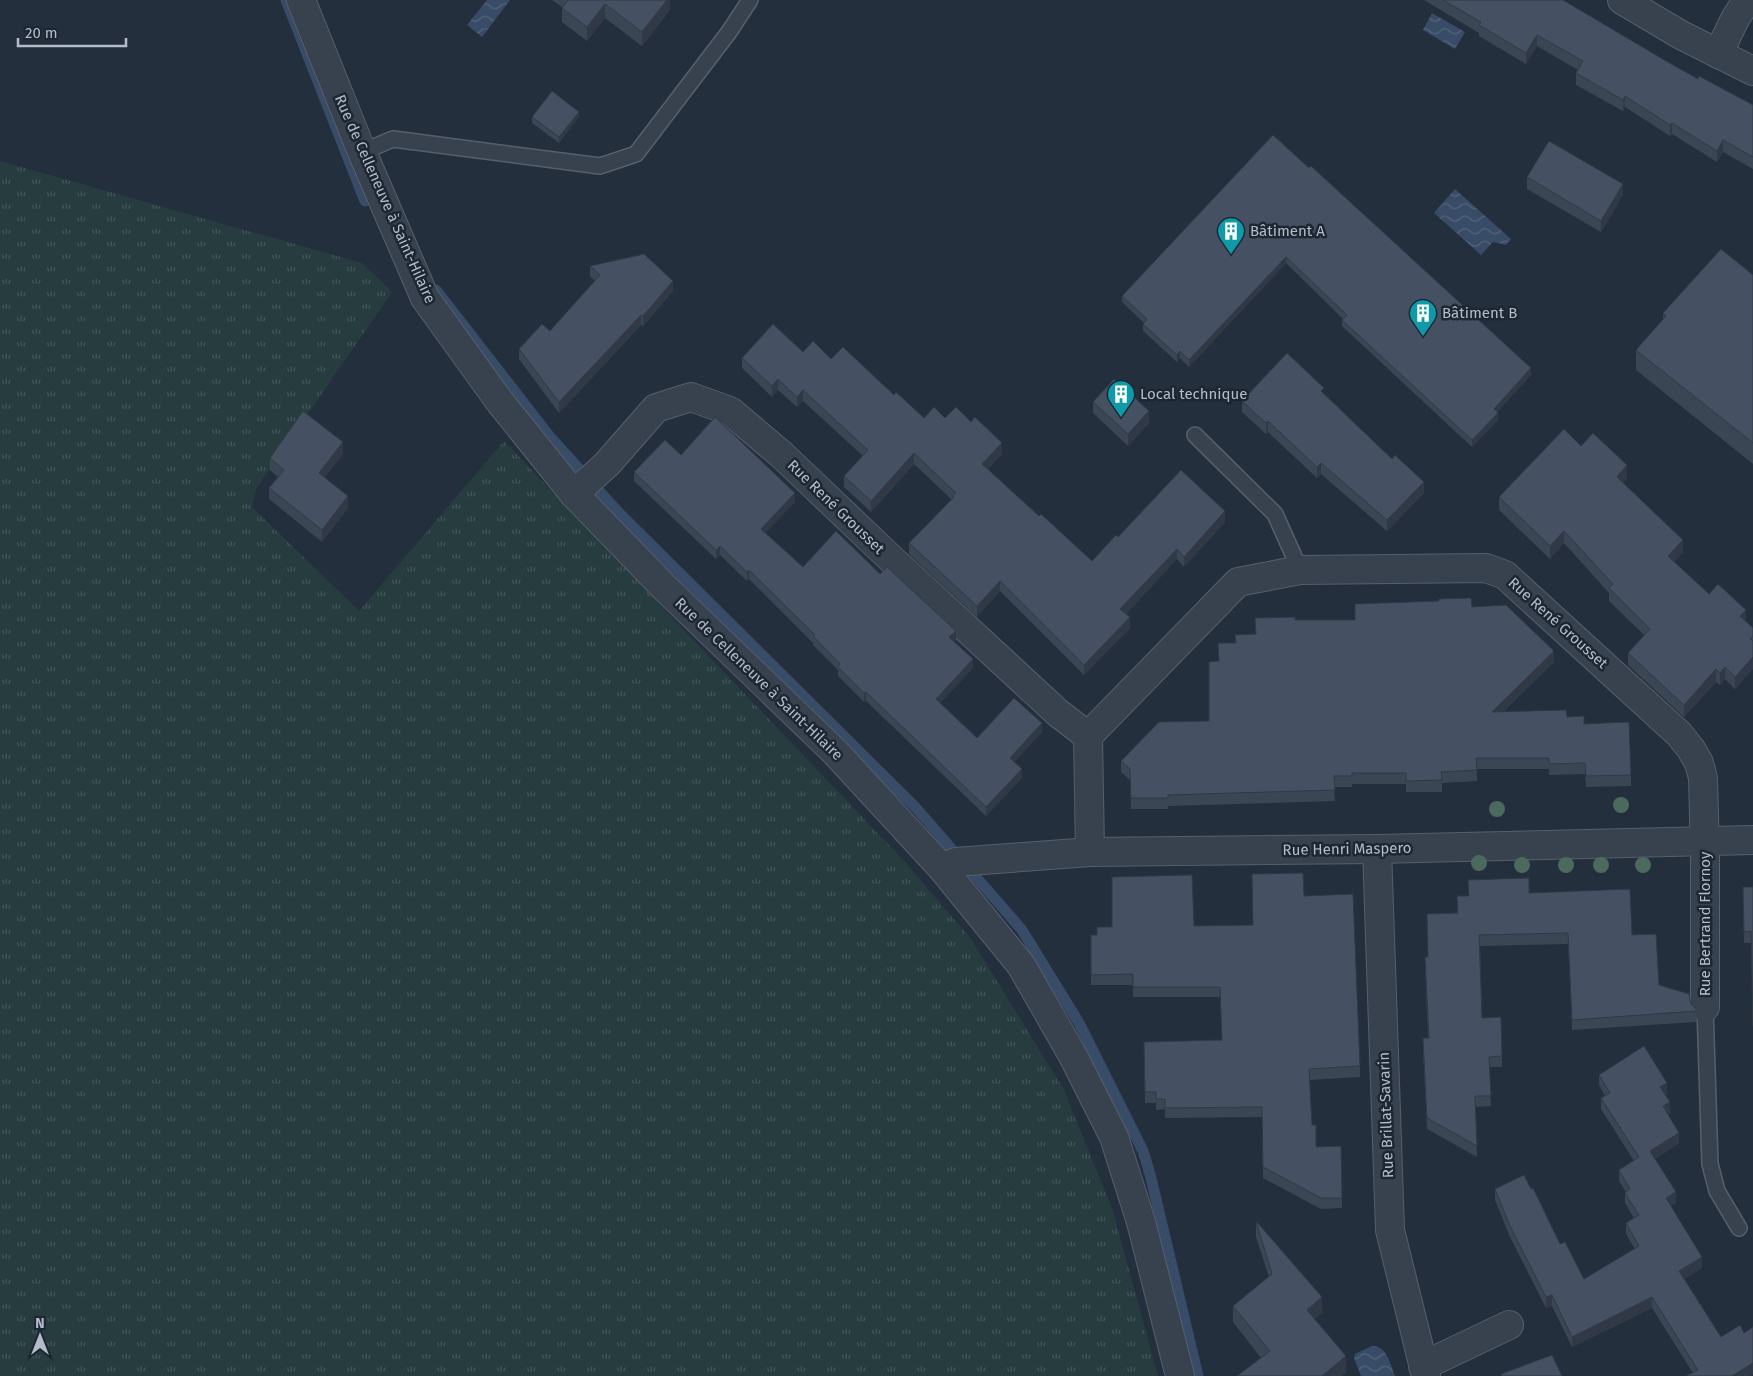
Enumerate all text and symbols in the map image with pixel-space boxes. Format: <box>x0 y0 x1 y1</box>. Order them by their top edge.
scale bar <box>18 15 125 47</box>
text: 20 m <box>25 24 58 42</box>
street label: Rue de Celleneuve à Saint-Hilaire <box>331 92 439 306</box>
building icon: Bâtiment A <box>1216 216 1246 255</box>
place label: Bâtiment A <box>1250 222 1325 240</box>
building icon: Bâtiment B <box>1408 298 1438 337</box>
place label: Bâtiment B <box>1442 304 1517 322</box>
building icon: Local technique <box>1106 379 1136 418</box>
place label: Local technique <box>1140 385 1247 403</box>
street label: Rue René Grousset <box>784 456 889 558</box>
street label: Rue René Grousset <box>1505 574 1612 673</box>
street label: Rue de Celleneuve à Saint-Hilaire <box>671 594 847 764</box>
street label: Rue Henri Maspero <box>1282 839 1412 859</box>
street label: Rue Bertrand Flornoy <box>1696 851 1714 996</box>
street label: Rue Brillat-Savarin <box>1375 1051 1397 1179</box>
north arrow <box>15 1311 65 1361</box>
text: N <box>35 1315 45 1332</box>

